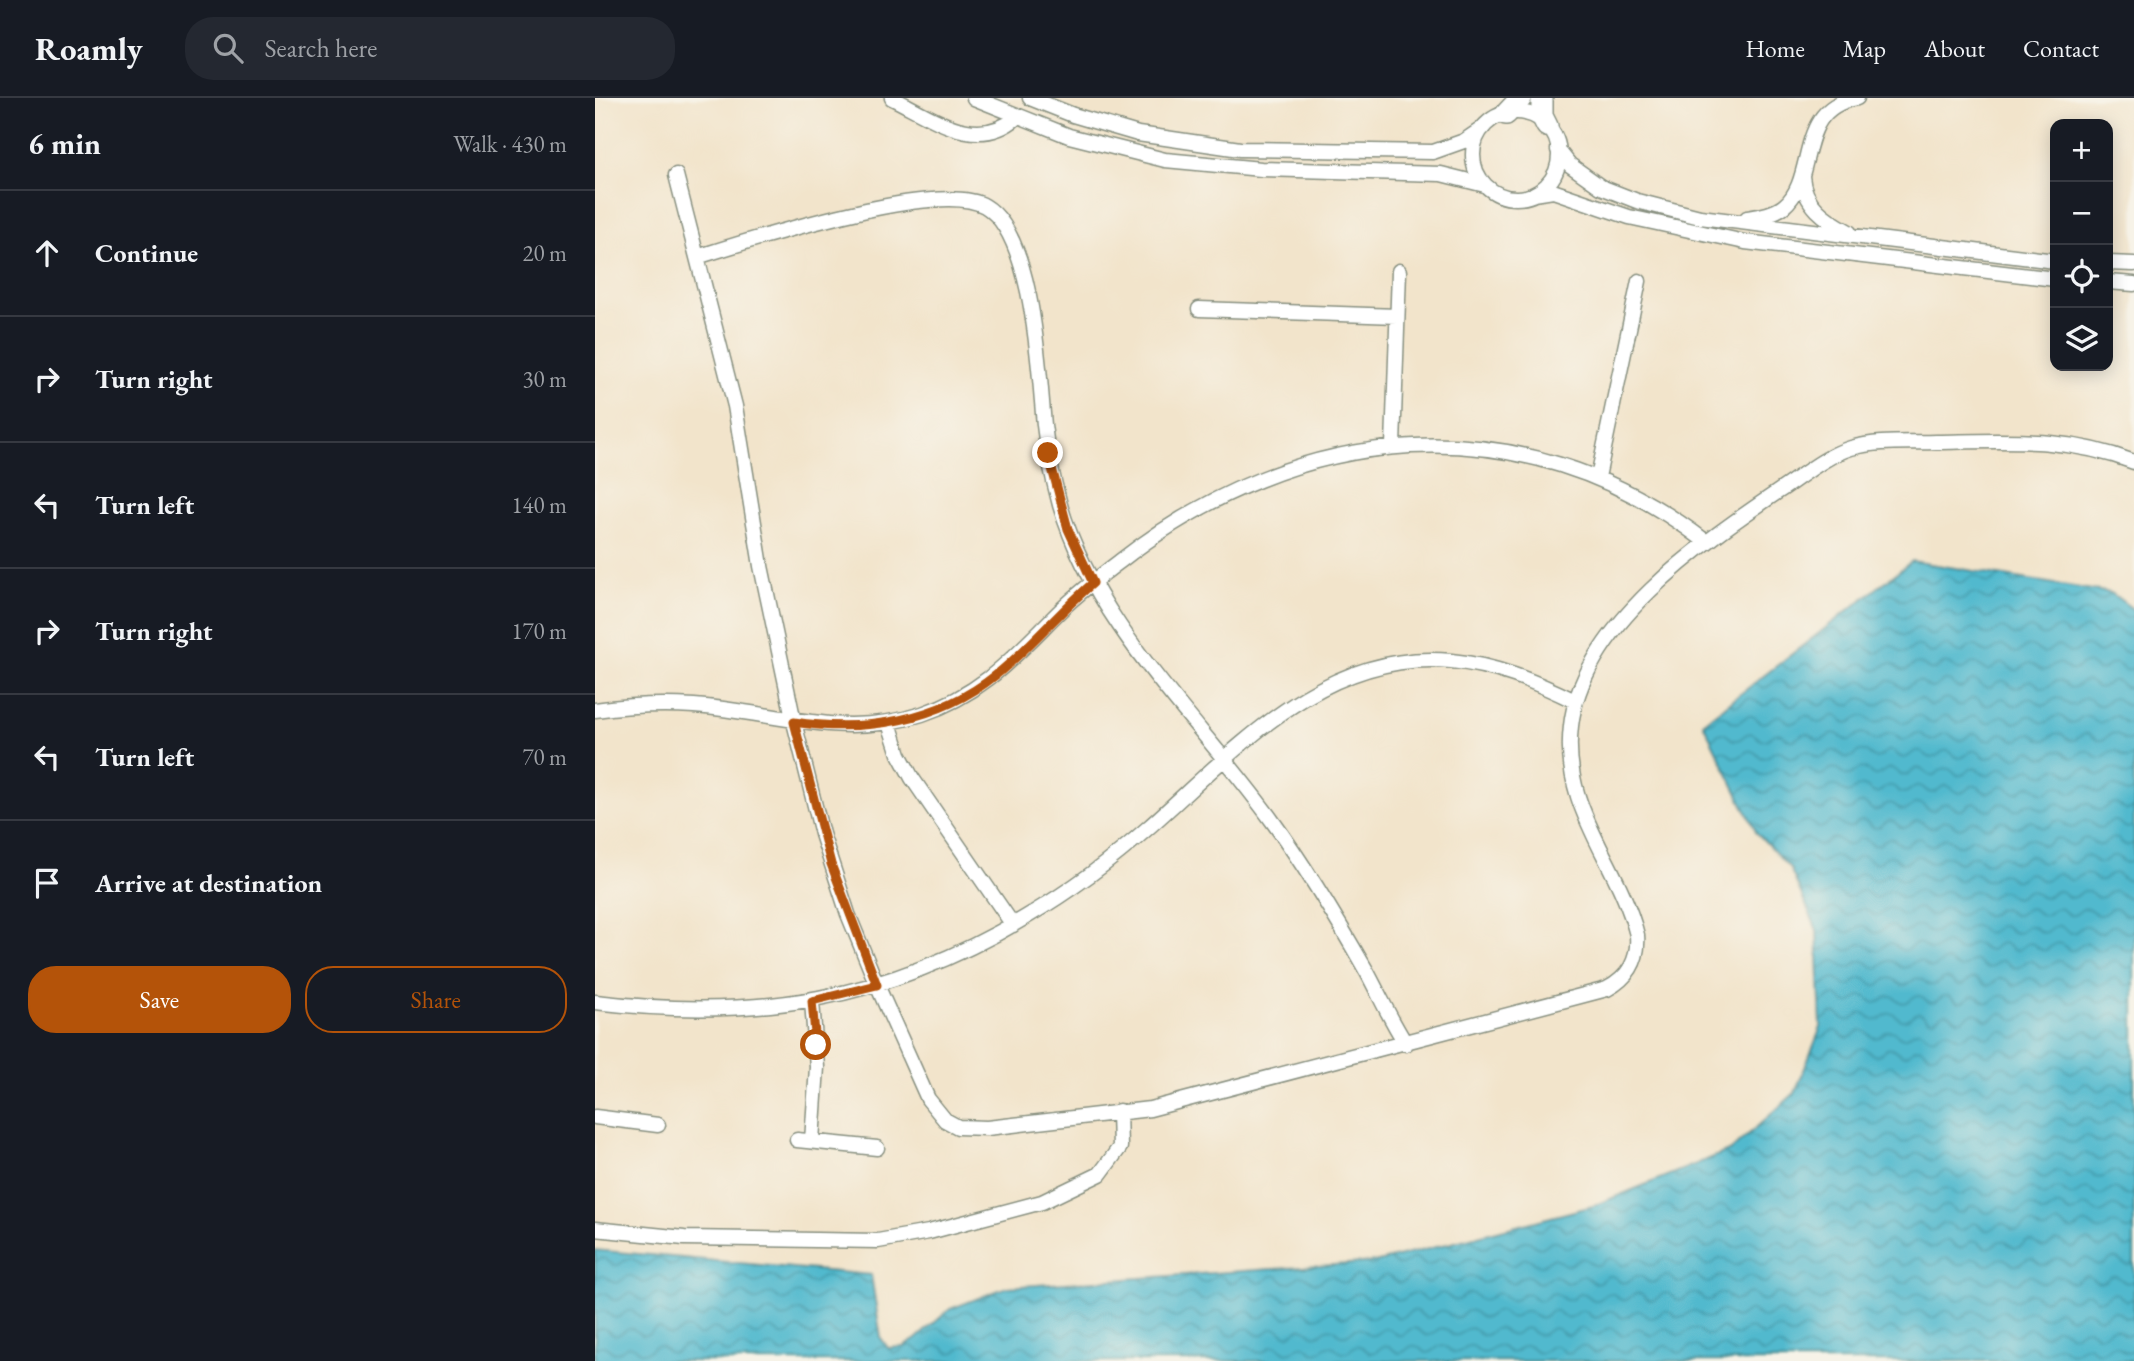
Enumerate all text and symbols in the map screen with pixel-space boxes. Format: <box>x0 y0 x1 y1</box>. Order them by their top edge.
search box <box>185 17 675 80</box>
text: Roamly <box>35 27 143 70</box>
icon: search <box>209 29 247 67</box>
text: Search here <box>265 31 377 65</box>
text: Home <box>1745 33 1805 64</box>
text: Map <box>1843 33 1886 64</box>
text: About <box>1924 33 1985 64</box>
text: Contact <box>2023 33 2099 64</box>
map controls <box>2050 119 2113 371</box>
button: + <box>2050 119 2113 182</box>
text: 6 min <box>28 124 101 163</box>
text: Walk · 430 m <box>453 129 567 159</box>
button: − <box>2050 182 2113 245</box>
icon: ahead <box>28 234 66 272</box>
text: Continue <box>95 236 198 270</box>
text: 20 m <box>522 238 567 268</box>
button: locate <box>2050 245 2113 308</box>
button: layers <box>2050 308 2113 371</box>
icon: right <box>28 360 66 398</box>
text: Turn right <box>95 362 213 396</box>
text: 30 m <box>522 364 567 394</box>
route end <box>1032 437 1063 468</box>
icon: left <box>28 486 66 524</box>
text: Turn left <box>95 488 194 522</box>
text: 140 m <box>511 490 567 520</box>
icon: right <box>28 612 66 650</box>
text: Turn right <box>95 614 213 648</box>
text: 170 m <box>511 616 567 646</box>
icon: left <box>28 738 66 776</box>
text: Turn left <box>95 740 194 774</box>
text: 70 m <box>522 742 567 772</box>
icon: arrive <box>28 864 66 902</box>
text: Arrive at destination <box>95 866 322 900</box>
button: Save <box>28 966 291 1033</box>
button: Share <box>305 966 567 1033</box>
route start <box>800 1029 831 1060</box>

